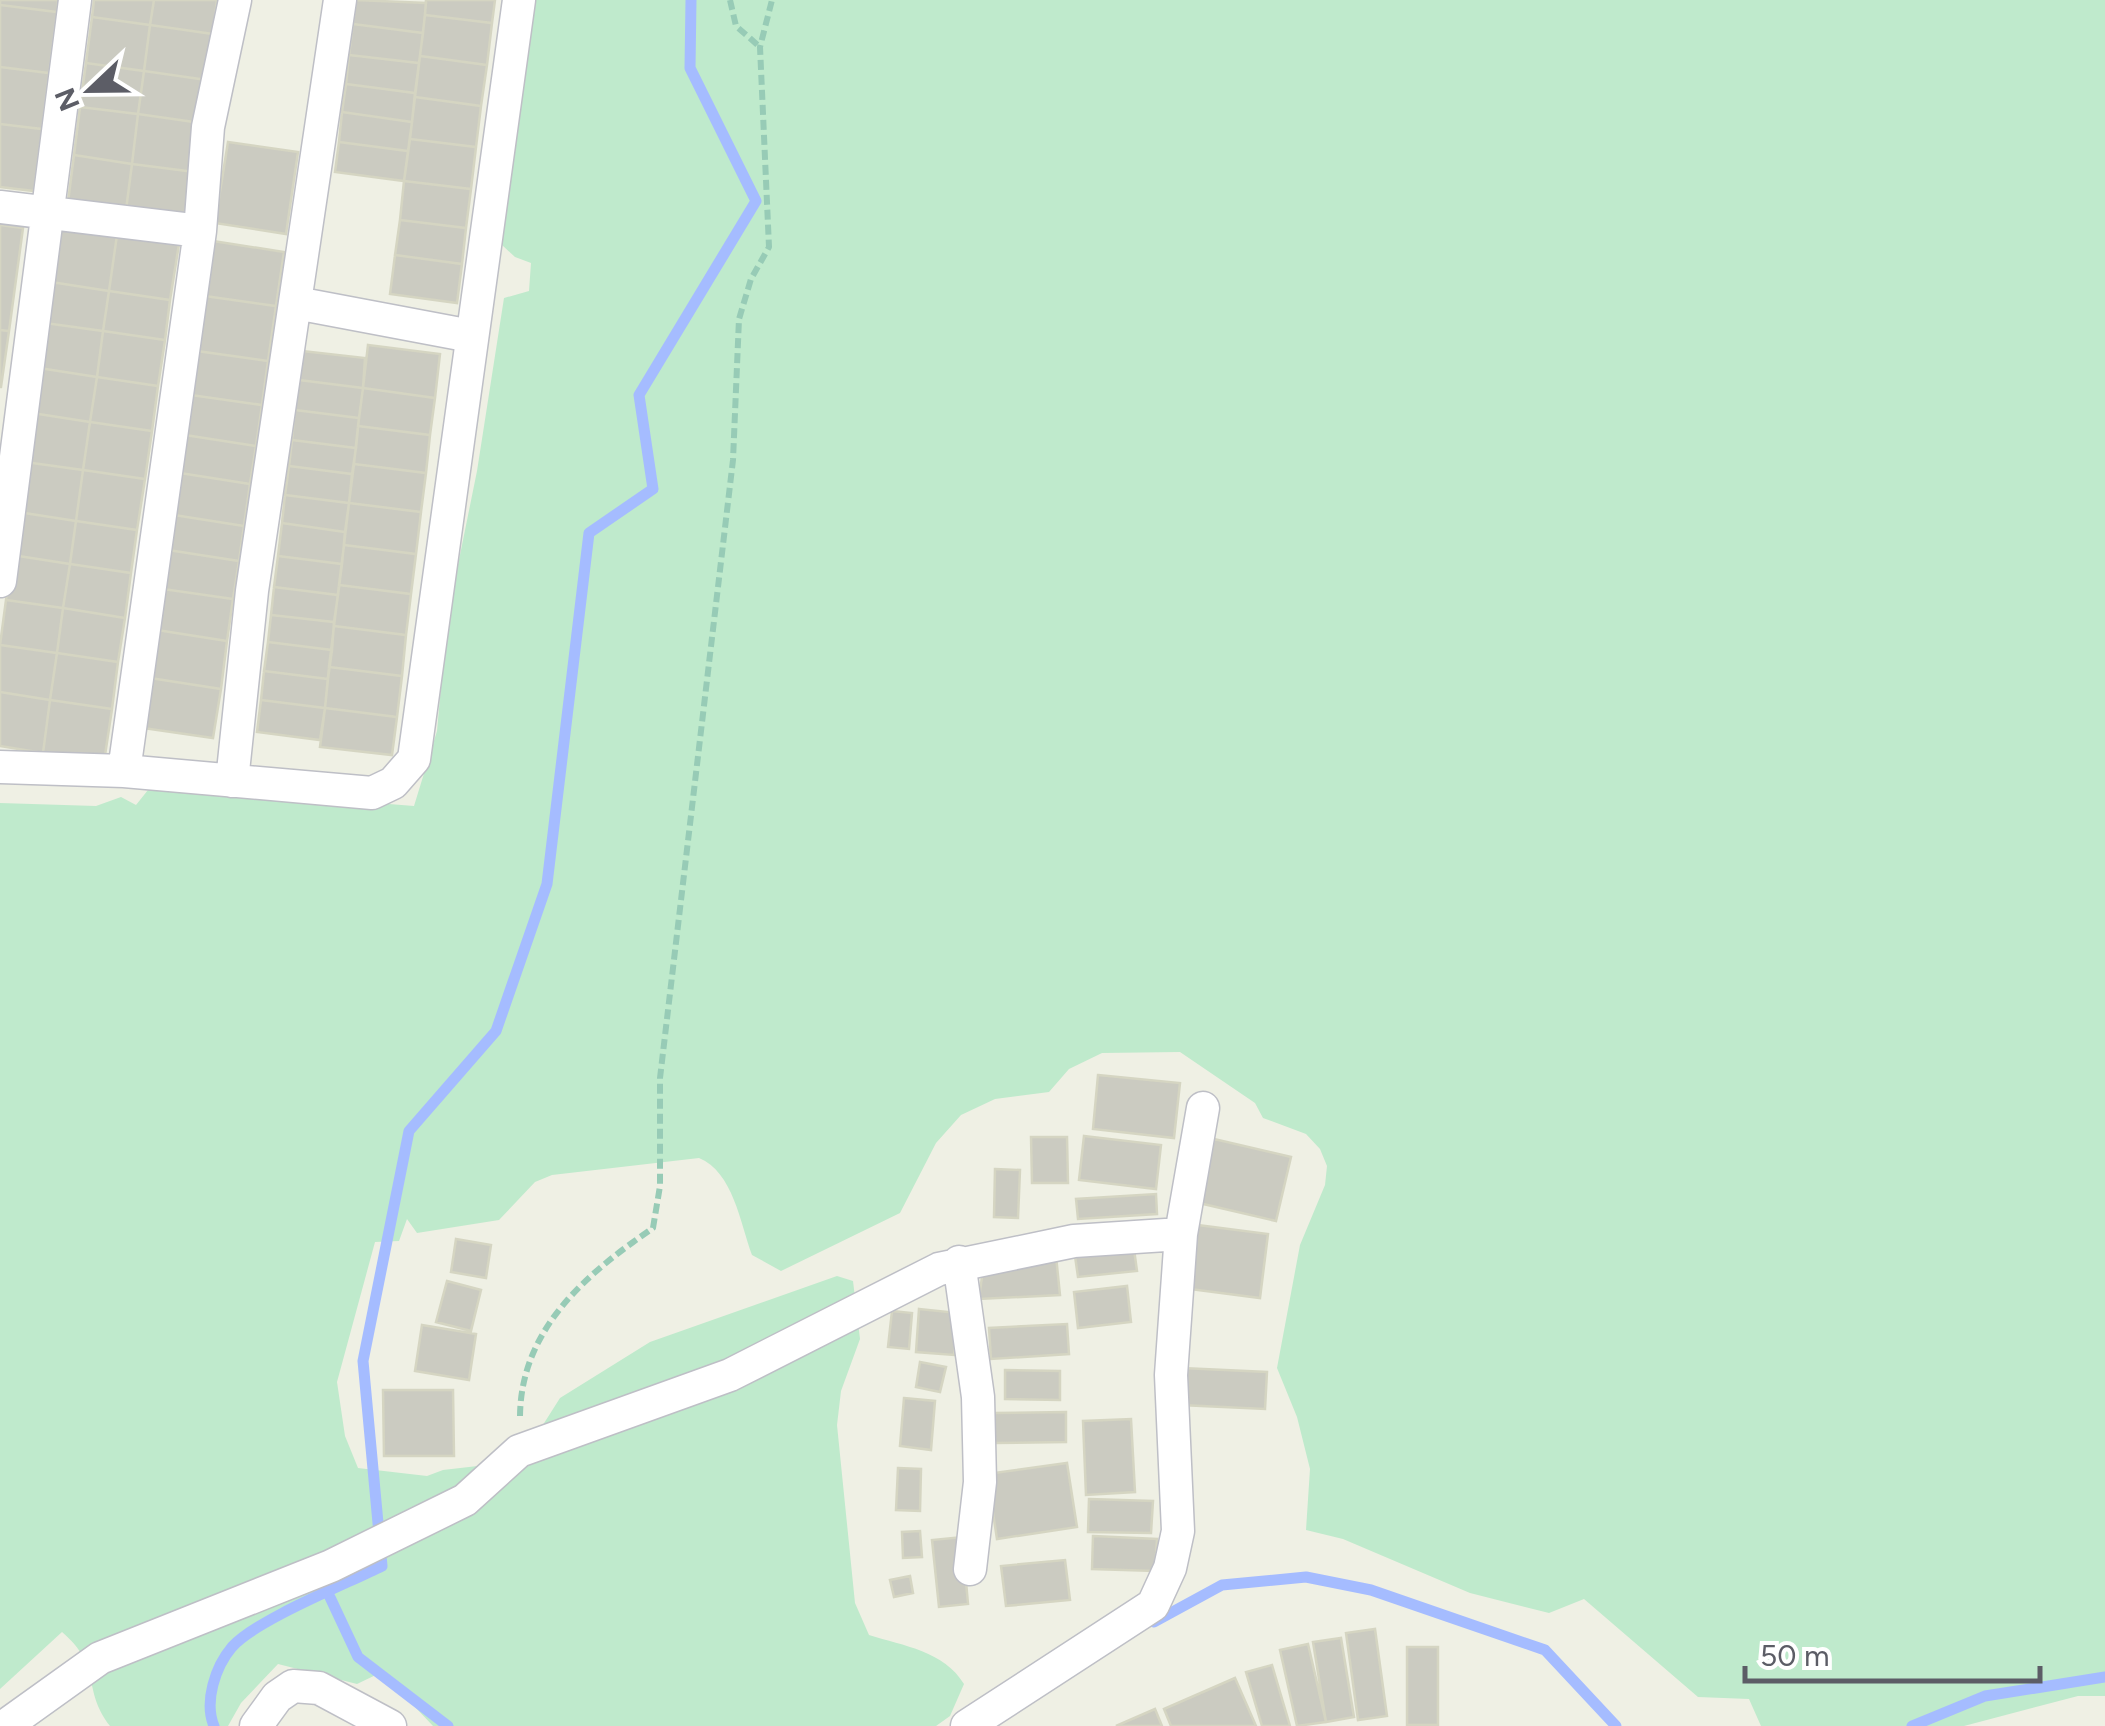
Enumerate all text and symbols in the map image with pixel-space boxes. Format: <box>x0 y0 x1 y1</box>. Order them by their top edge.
north arrow <box>40 40 140 140</box>
text: N <box>47 83 87 116</box>
scale bar <box>1745 1621 2040 1683</box>
text: 50 m <box>1760 1637 1829 1674</box>

